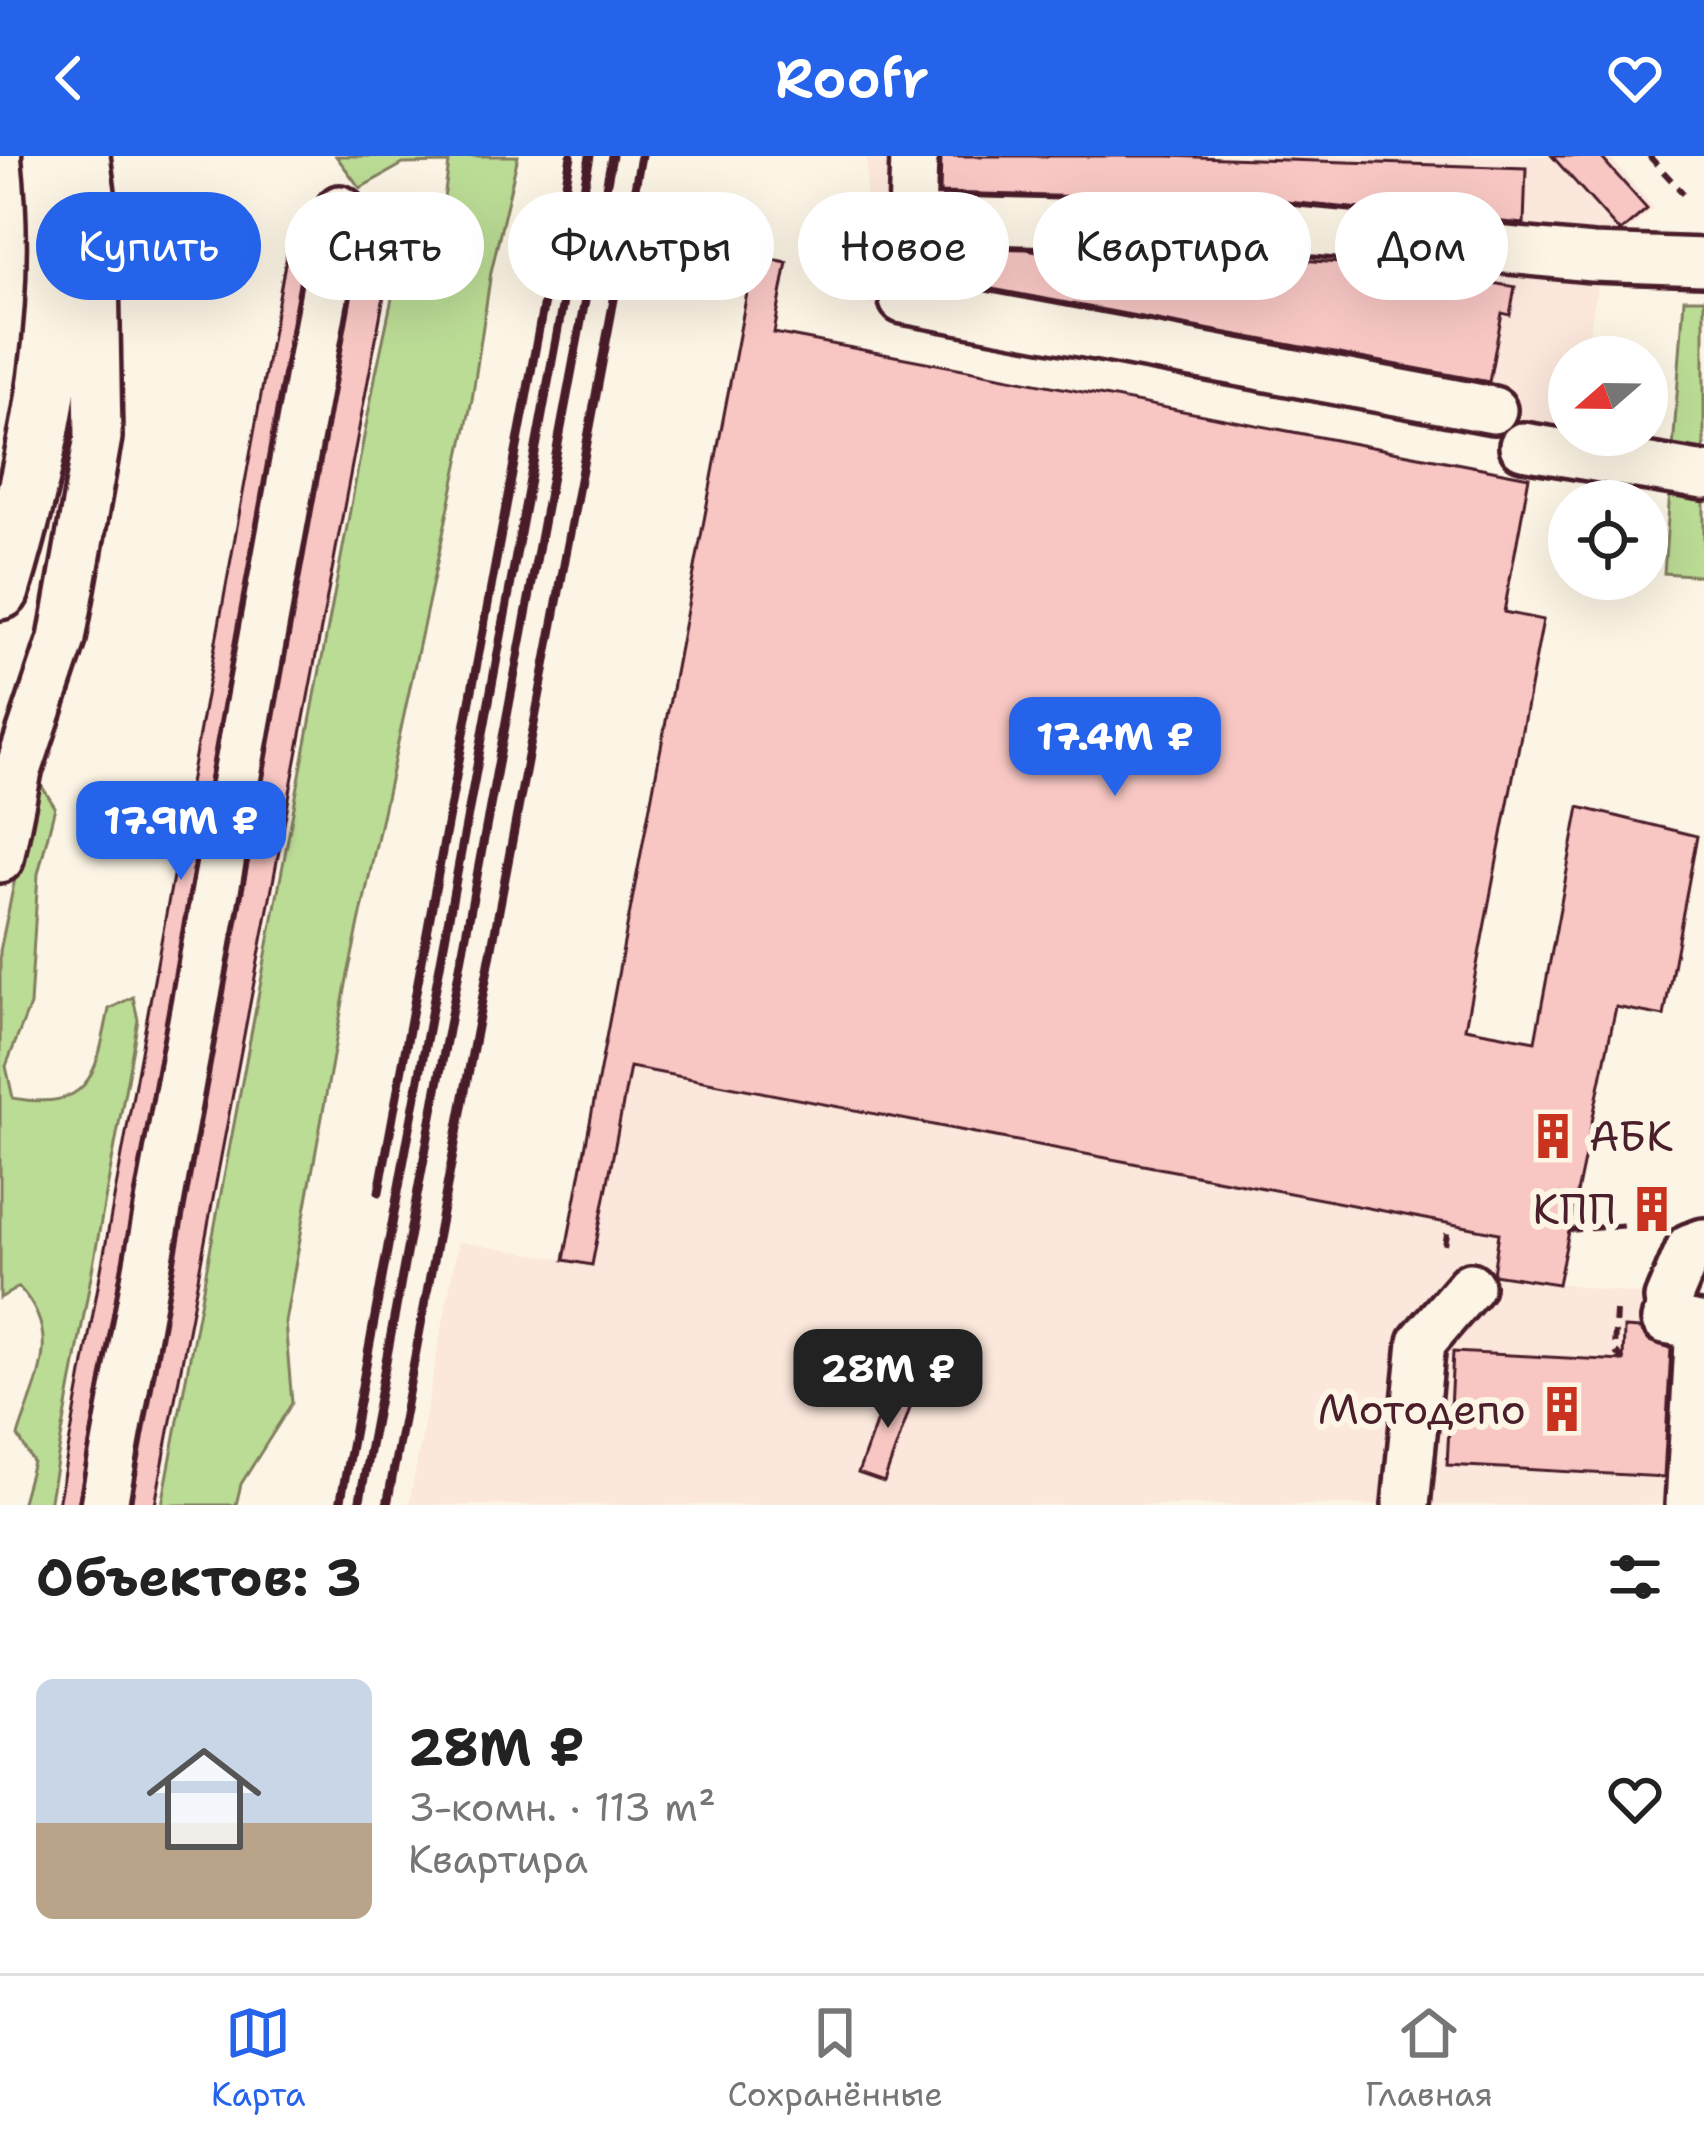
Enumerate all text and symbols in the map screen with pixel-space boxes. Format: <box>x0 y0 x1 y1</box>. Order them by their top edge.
text: Roofr <box>775 42 929 114</box>
icon: back <box>36 45 102 111</box>
icon: heart <box>1602 45 1668 111</box>
chip: Купить <box>36 192 261 300</box>
chip: Снять <box>285 192 484 300</box>
chip: Фильтры <box>508 192 774 300</box>
chip: Новое <box>798 192 1009 300</box>
chip: Квартира <box>1033 192 1311 300</box>
chip: Дом <box>1335 192 1508 300</box>
north arrow <box>1548 336 1668 456</box>
map controls <box>1548 336 1668 600</box>
button: locate <box>1548 480 1668 600</box>
pin: 17.4M ₽ <box>1004 697 1226 799</box>
text: 17.4M ₽ <box>1036 710 1194 762</box>
pin: 17.9M ₽ <box>70 781 292 883</box>
text: 17.9M ₽ <box>103 794 259 846</box>
place label: АБК <box>1589 1108 1673 1164</box>
building icon: АБК <box>1528 1111 1578 1161</box>
place label: КПП <box>1532 1181 1616 1237</box>
building icon: КПП <box>1627 1184 1677 1234</box>
pin: 28M ₽ <box>804 1329 972 1431</box>
text: 28M ₽ <box>820 1342 956 1394</box>
place label: Мотодепо <box>1318 1381 1526 1437</box>
building icon: Мотодепо <box>1537 1384 1587 1434</box>
text: Объектов: 3 <box>36 1543 362 1611</box>
icon: filters <box>1602 1544 1668 1610</box>
text: 28M ₽ <box>408 1713 585 1781</box>
icon: home <box>132 1727 276 1871</box>
icon: heart <box>1602 1766 1668 1832</box>
text: 3-комн. · 113 m² <box>408 1781 716 1833</box>
text: Квартира <box>408 1833 588 1885</box>
tab: Карта <box>211 2000 305 2117</box>
tab: Сохранённые <box>727 2000 943 2117</box>
tab: Главная <box>1365 2000 1493 2117</box>

